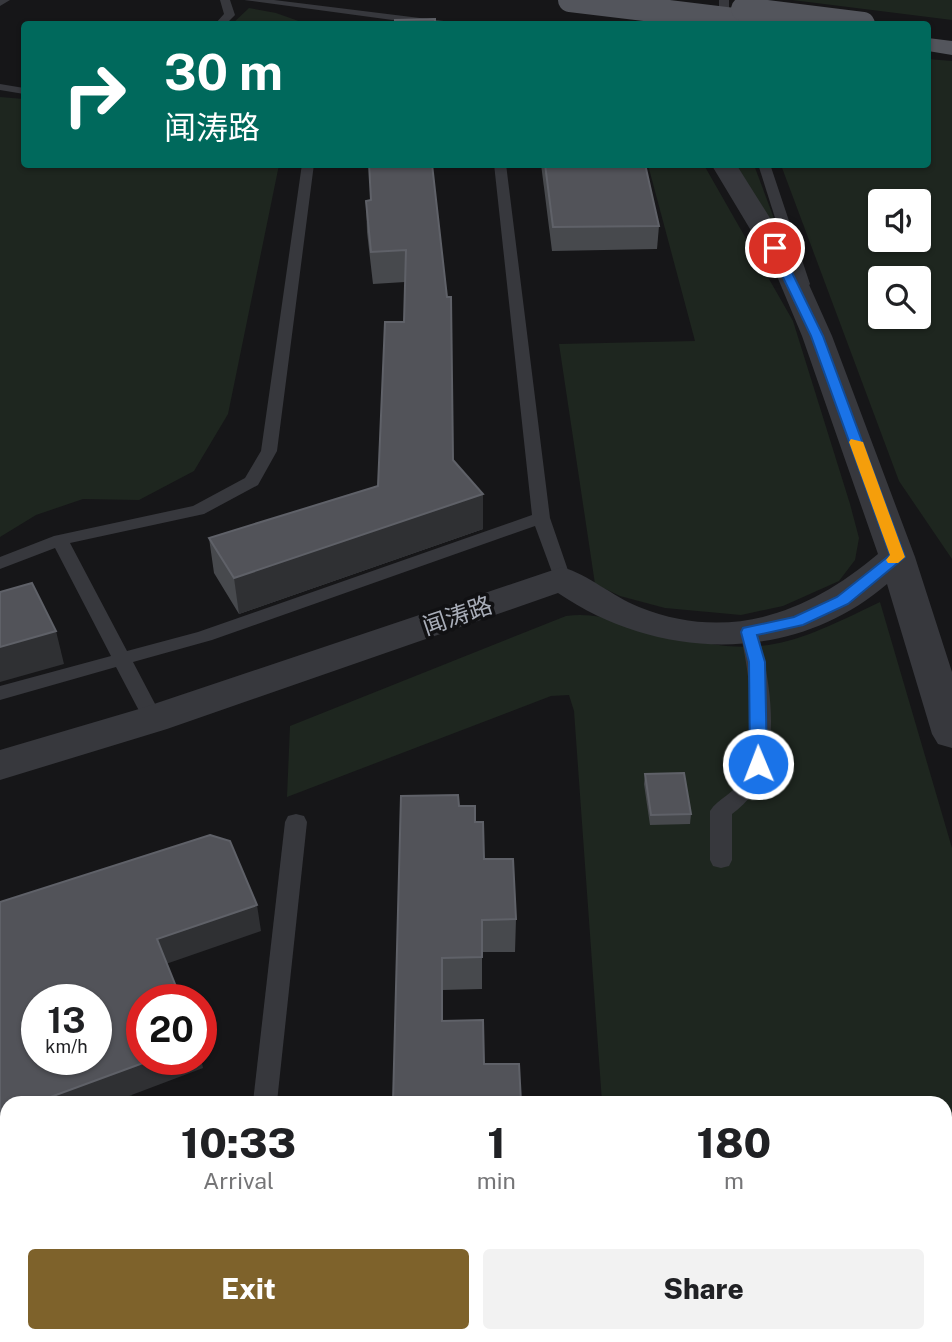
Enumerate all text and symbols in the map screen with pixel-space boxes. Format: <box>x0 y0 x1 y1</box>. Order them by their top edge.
text: 30 m <box>164 43 283 101</box>
icon: right <box>49 49 140 140</box>
text: 闻涛路 <box>164 109 260 146</box>
map controls <box>868 189 931 329</box>
button: sound <box>868 189 931 252</box>
pin <box>745 218 805 278</box>
icon: arrive <box>756 229 794 267</box>
button: search <box>868 266 931 329</box>
street label: 闻涛路 <box>418 590 496 640</box>
position arrow <box>721 727 795 801</box>
speed limit sign: 20 <box>126 984 217 1075</box>
text: 13 <box>47 1000 86 1041</box>
text: km/h <box>45 1036 88 1057</box>
text: 10:33 <box>181 1118 296 1167</box>
text: 1 <box>487 1118 506 1167</box>
text: 180 <box>697 1118 771 1167</box>
text: Arrival <box>203 1167 274 1194</box>
text: min <box>477 1167 516 1194</box>
text: m <box>724 1167 744 1194</box>
button: Exit <box>28 1249 469 1329</box>
button: Share <box>483 1249 924 1329</box>

